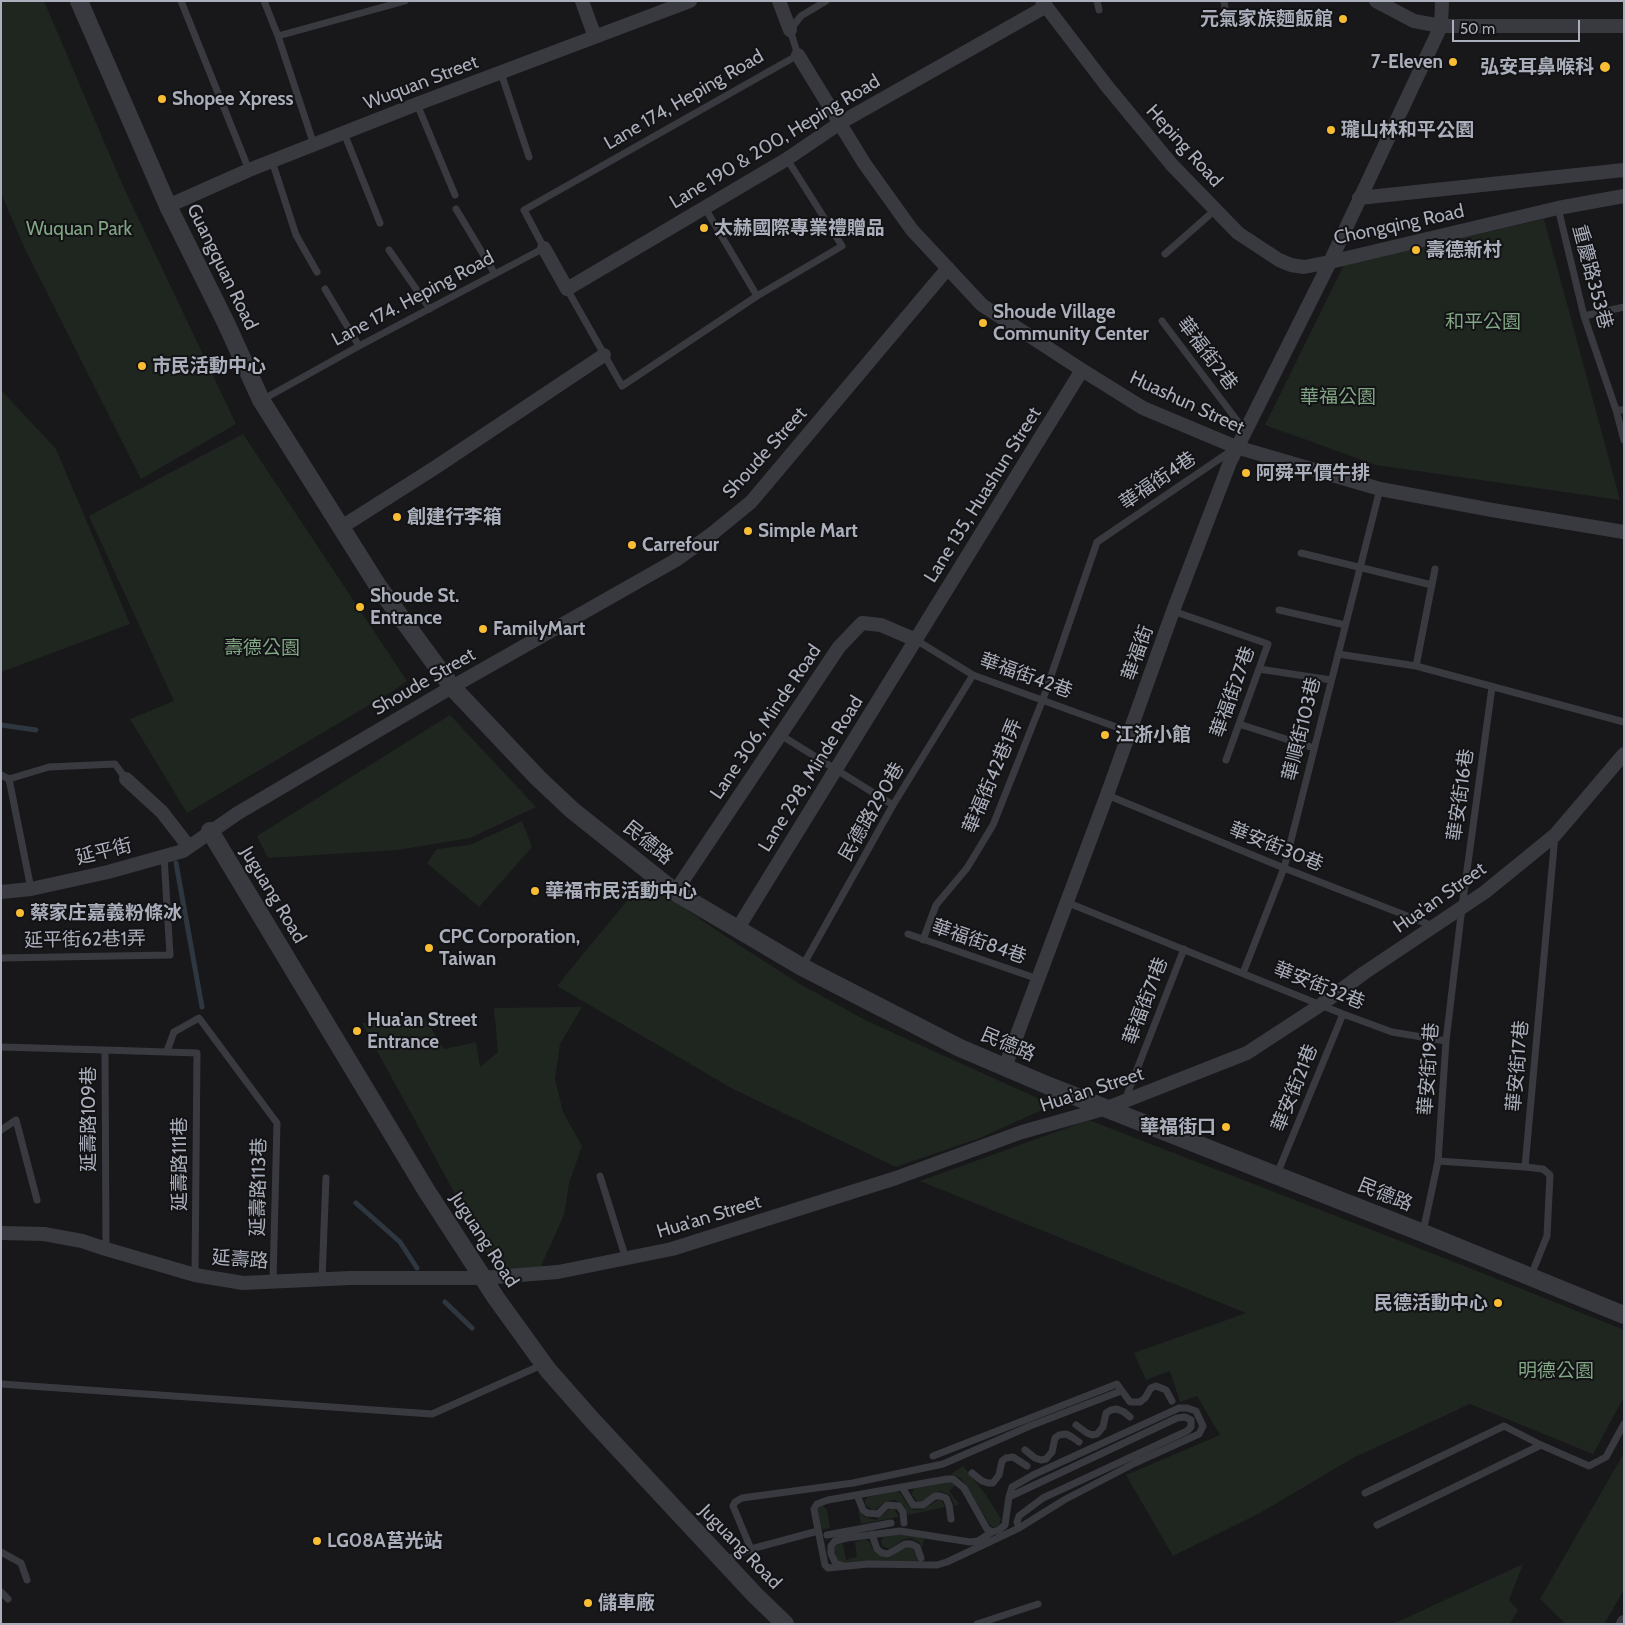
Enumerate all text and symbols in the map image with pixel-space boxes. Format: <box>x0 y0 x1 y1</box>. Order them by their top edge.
place label: 元氣家族麵飯館 <box>1200 8 1333 30</box>
scale bar <box>1455 10 1582 42</box>
marker: 元氣家族麵飯館 <box>1337 13 1349 25</box>
text: 50 m <box>1460 20 1495 38</box>
street label: Lane 174, Heping Road <box>600 45 768 155</box>
street label: Wuquan Street <box>361 51 481 115</box>
place label: 7-Eleven <box>1371 51 1443 73</box>
marker: 7-Eleven <box>1447 56 1459 68</box>
place label: 弘安耳鼻喉科 <box>1480 56 1594 78</box>
marker: 弘安耳鼻喉科 <box>1598 60 1612 74</box>
street label: Lane 190 & 200, Heping Road <box>666 70 884 214</box>
place label: Shopee Xpress <box>172 88 294 110</box>
marker: Shopee Xpress <box>156 93 168 105</box>
street label: Heping Road <box>1141 100 1227 192</box>
place label: 瓏山林和平公園 <box>1341 119 1474 141</box>
marker: 瓏山林和平公園 <box>1325 124 1337 136</box>
street label: Guangquan Road <box>182 200 262 334</box>
street label: Chongqing Road <box>1332 200 1466 250</box>
place label: 太赫國際專業禮贈品 <box>714 217 885 239</box>
park label: Wuquan Park <box>26 218 132 240</box>
marker: 太赫國際專業禮贈品 <box>698 222 710 234</box>
street label: 重慶路353巷 <box>1567 222 1617 332</box>
place label: 壽德新村 <box>1426 239 1502 261</box>
marker: 壽德新村 <box>1410 244 1422 256</box>
street label: Lane 174. Heping Road <box>328 247 498 351</box>
place label: Shoude Village Community Center <box>993 301 1149 345</box>
park label: 和平公園 <box>1445 311 1521 333</box>
street label: 華福街2巷 <box>1172 313 1242 395</box>
marker: Shoude Village Community Center <box>977 317 989 329</box>
place label: 市民活動中心 <box>152 355 266 377</box>
marker: 市民活動中心 <box>136 360 148 372</box>
street label: Huashun Street <box>1126 366 1248 440</box>
park label: 華福公園 <box>1300 386 1376 408</box>
street label: Shoude Street <box>718 403 812 503</box>
street label: Lane 135, Huashun Street <box>920 403 1046 587</box>
street label: 華福街4巷 <box>1116 447 1200 515</box>
place label: 阿舜平價牛排 <box>1256 462 1370 484</box>
marker: 阿舜平價牛排 <box>1240 467 1252 479</box>
place label: 創建行李箱 <box>407 506 502 528</box>
marker: 創建行李箱 <box>391 511 403 523</box>
place label: Simple Mart <box>758 520 858 542</box>
marker: Simple Mart <box>742 525 754 537</box>
place label: Carrefour <box>642 534 719 556</box>
marker: Carrefour <box>626 539 638 551</box>
place label: Shoude St. Entrance <box>370 585 459 629</box>
marker: Shoude St. Entrance <box>354 601 366 613</box>
place label: FamilyMart <box>493 618 585 640</box>
street label: 華福街 <box>1118 622 1158 684</box>
marker: FamilyMart <box>477 623 489 635</box>
park label: 壽德公園 <box>224 637 300 659</box>
street label: Lane 306, Minde Road <box>706 640 826 804</box>
street label: Shoude Street <box>368 643 480 721</box>
street label: 華福街27巷 <box>1206 643 1260 741</box>
street label: 華福街42巷 <box>977 649 1075 703</box>
street label: 華順街103巷 <box>1278 675 1326 783</box>
street label: Lane 298, Minde Road <box>754 692 868 856</box>
street label: 華福街42巷1弄 <box>959 715 1027 837</box>
place label: 江浙小館 <box>1115 724 1191 746</box>
marker: 江浙小館 <box>1099 729 1111 741</box>
street label: 華安街16巷 <box>1443 747 1479 843</box>
street label: 民德路290巷 <box>835 759 909 865</box>
street label: 民德路 <box>619 816 677 870</box>
street label: 華安街30巷 <box>1226 818 1326 876</box>
street label: 延平街 <box>74 834 134 870</box>
street label: Juguang Road <box>235 843 311 947</box>
street label: Hua'an Street <box>1389 858 1491 938</box>
place label: 華福市民活動中心 <box>545 880 697 902</box>
marker: 華福市民活動中心 <box>529 885 541 897</box>
place label: 蔡家庄嘉義粉條冰 <box>30 902 182 924</box>
marker: 蔡家庄嘉義粉條冰 <box>14 907 26 919</box>
street label: 華福街84巷 <box>929 915 1029 969</box>
place label: CPC Corporation, Taiwan <box>439 926 580 970</box>
street label: 延平街62巷1弄 <box>24 928 146 952</box>
marker: CPC Corporation, Taiwan <box>423 942 435 954</box>
street label: 華福街71巷 <box>1119 954 1173 1048</box>
street label: 華安街32巷 <box>1270 957 1368 1015</box>
place label: Hua'an Street Entrance <box>367 1009 477 1053</box>
street label: 華安街17巷 <box>1503 1019 1533 1113</box>
street label: 華安街19巷 <box>1414 1022 1444 1116</box>
street label: 民德路 <box>977 1023 1039 1067</box>
marker: Hua'an Street Entrance <box>351 1025 363 1037</box>
street label: 華安街21巷 <box>1267 1041 1323 1135</box>
street label: Hua'an Street <box>1037 1063 1147 1117</box>
street label: 延壽路109巷 <box>78 1066 100 1172</box>
place label: 華福街口 <box>1140 1116 1216 1138</box>
street label: 延壽路111巷 <box>169 1117 191 1211</box>
marker: 華福街口 <box>1220 1121 1232 1133</box>
street label: 延壽路113巷 <box>247 1137 271 1237</box>
street label: 民德路 <box>1354 1174 1416 1216</box>
street label: Juguang Road <box>445 1188 523 1292</box>
street label: Hua'an Street <box>654 1190 764 1244</box>
street label: 延壽路 <box>211 1247 269 1273</box>
place label: 民德活動中心 <box>1374 1292 1488 1314</box>
marker: 民德活動中心 <box>1492 1297 1504 1309</box>
park label: 明德公園 <box>1518 1360 1594 1382</box>
street label: Juguang Road <box>694 1500 786 1594</box>
place label: LG08A莒光站 <box>327 1530 443 1552</box>
marker: LG08A莒光站 <box>311 1535 323 1547</box>
place label: 儲車廠 <box>598 1592 655 1614</box>
marker: 儲車廠 <box>582 1597 594 1609</box>

